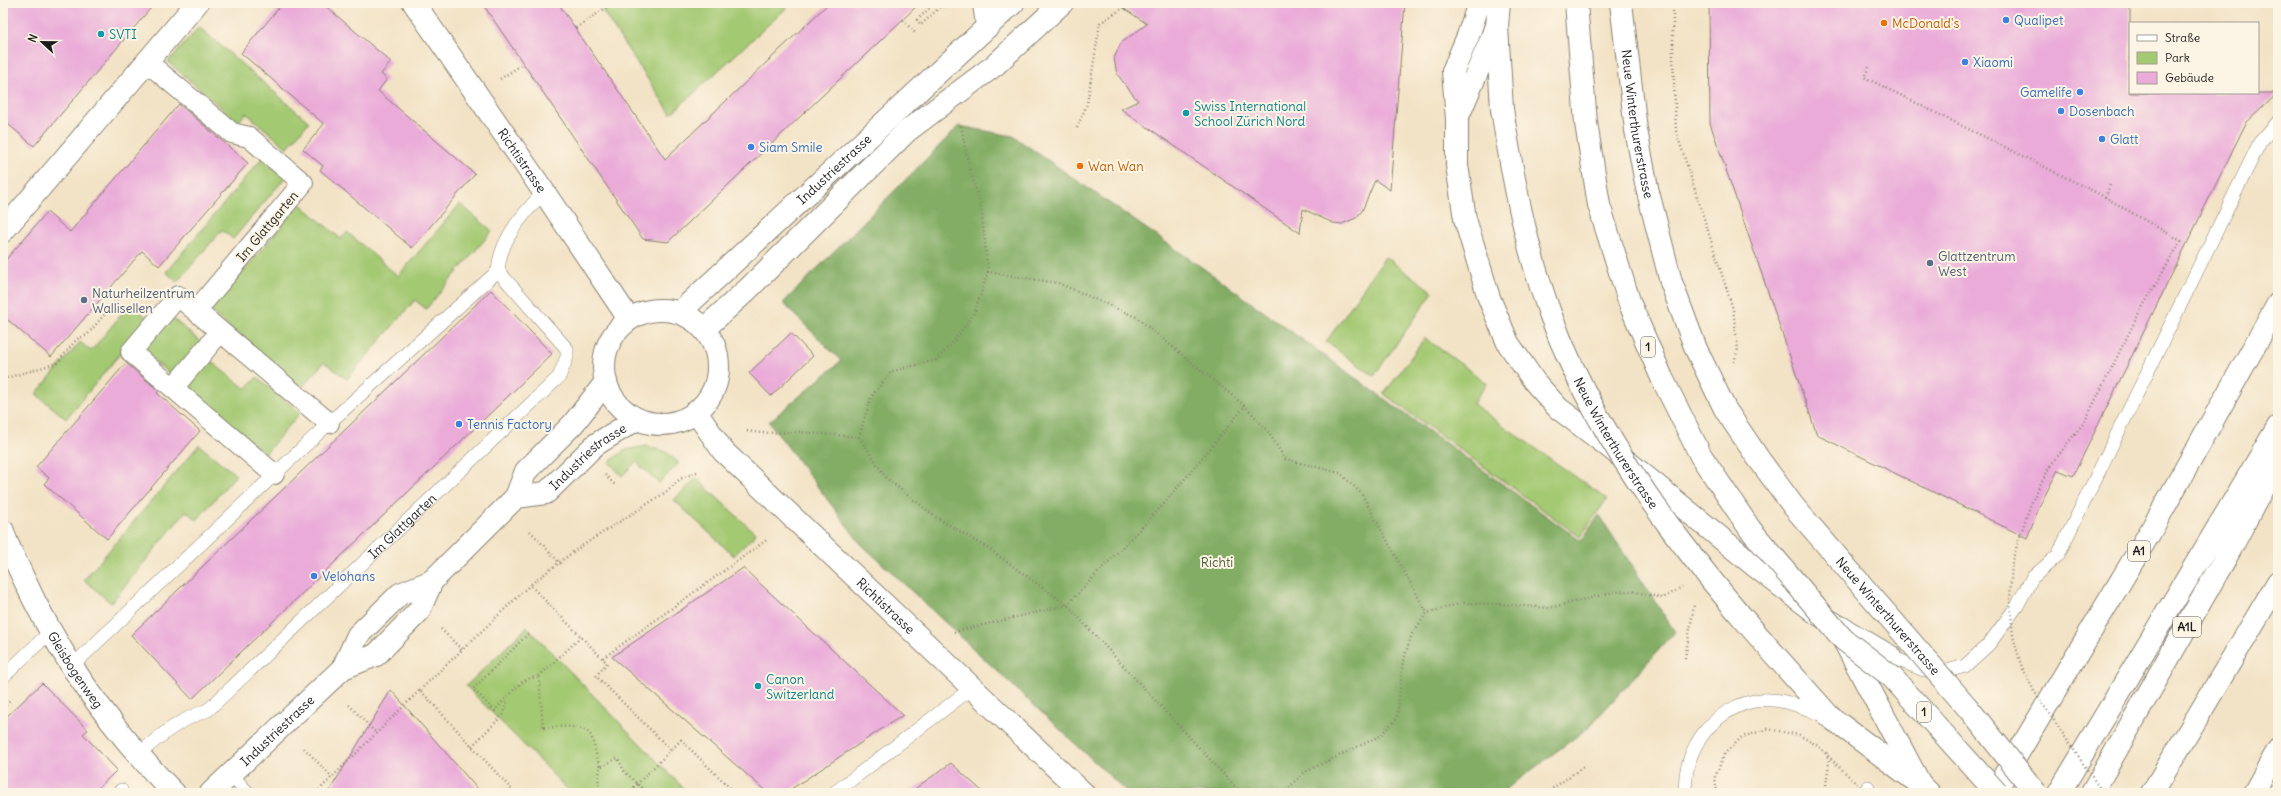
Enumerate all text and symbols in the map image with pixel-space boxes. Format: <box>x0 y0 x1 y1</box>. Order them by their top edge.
place label: Qualipet <box>2014 12 2064 29</box>
place label: McDonald's <box>1892 15 1959 32</box>
marker: Qualipet <box>2001 15 2011 25</box>
marker: McDonald's <box>1879 18 1889 28</box>
north arrow <box>22 22 62 62</box>
legend <box>2129 22 2259 94</box>
place label: SVTI <box>109 26 137 43</box>
marker: SVTI <box>96 29 106 39</box>
text: Straße <box>2165 30 2200 45</box>
text: N <box>25 32 41 44</box>
street label: Neue Winterthurerstrasse <box>1618 48 1657 200</box>
text: Park <box>2165 50 2190 65</box>
place label: Xiaomi <box>1973 54 2013 71</box>
marker: Xiaomi <box>1960 57 1970 67</box>
text: Gebäude <box>2165 70 2214 85</box>
place label: Gamelife <box>2020 84 2072 101</box>
marker: Gamelife <box>2075 87 2085 97</box>
place label: Swiss International School Zürich Nord <box>1194 98 1306 130</box>
place label: Dosenbach <box>2069 103 2135 120</box>
marker: Dosenbach <box>2056 106 2066 116</box>
marker: Swiss International School Zürich Nord <box>1181 108 1191 118</box>
street label: Richtistrasse <box>494 125 550 196</box>
street label: Industriestrasse <box>793 131 875 208</box>
place label: Glatt <box>2110 131 2139 148</box>
marker: Glatt <box>2097 134 2107 144</box>
place label: Siam Smile <box>759 139 823 156</box>
marker: Siam Smile <box>746 142 756 152</box>
place label: Wan Wan <box>1088 158 1144 175</box>
marker: Wan Wan <box>1075 161 1085 171</box>
street label: Im Glattgarten <box>233 187 302 265</box>
place label: Glattzentrum West <box>1938 248 2016 280</box>
marker: Glattzentrum West <box>1925 258 1935 268</box>
place label: Naturheilzentrum Wallisellen <box>92 285 195 317</box>
marker: Naturheilzentrum Wallisellen <box>79 295 89 305</box>
road number: 1 <box>1641 337 1655 357</box>
street label: Neue Winterthurerstrasse <box>1570 374 1662 512</box>
place label: Tennis Factory <box>467 416 552 433</box>
marker: Tennis Factory <box>454 419 464 429</box>
street label: Industriestrasse <box>546 420 629 494</box>
street label: Im Glattgarten <box>365 490 440 562</box>
road number: A1 <box>2128 541 2150 561</box>
park label: Richti <box>1201 554 1233 571</box>
street label: Neue Winterthurerstrasse <box>1832 554 1944 679</box>
place label: Velohans <box>322 568 375 585</box>
marker: Velohans <box>309 571 319 581</box>
street label: Richtistrasse <box>853 574 918 638</box>
road number: A1L <box>2173 617 2201 637</box>
street label: Gleisbogenweg <box>44 628 107 712</box>
place label: Canon Switzerland <box>766 671 835 703</box>
marker: Canon Switzerland <box>753 681 763 691</box>
street label: Industriestrasse <box>237 692 318 770</box>
road number: 1 <box>1917 702 1931 722</box>

